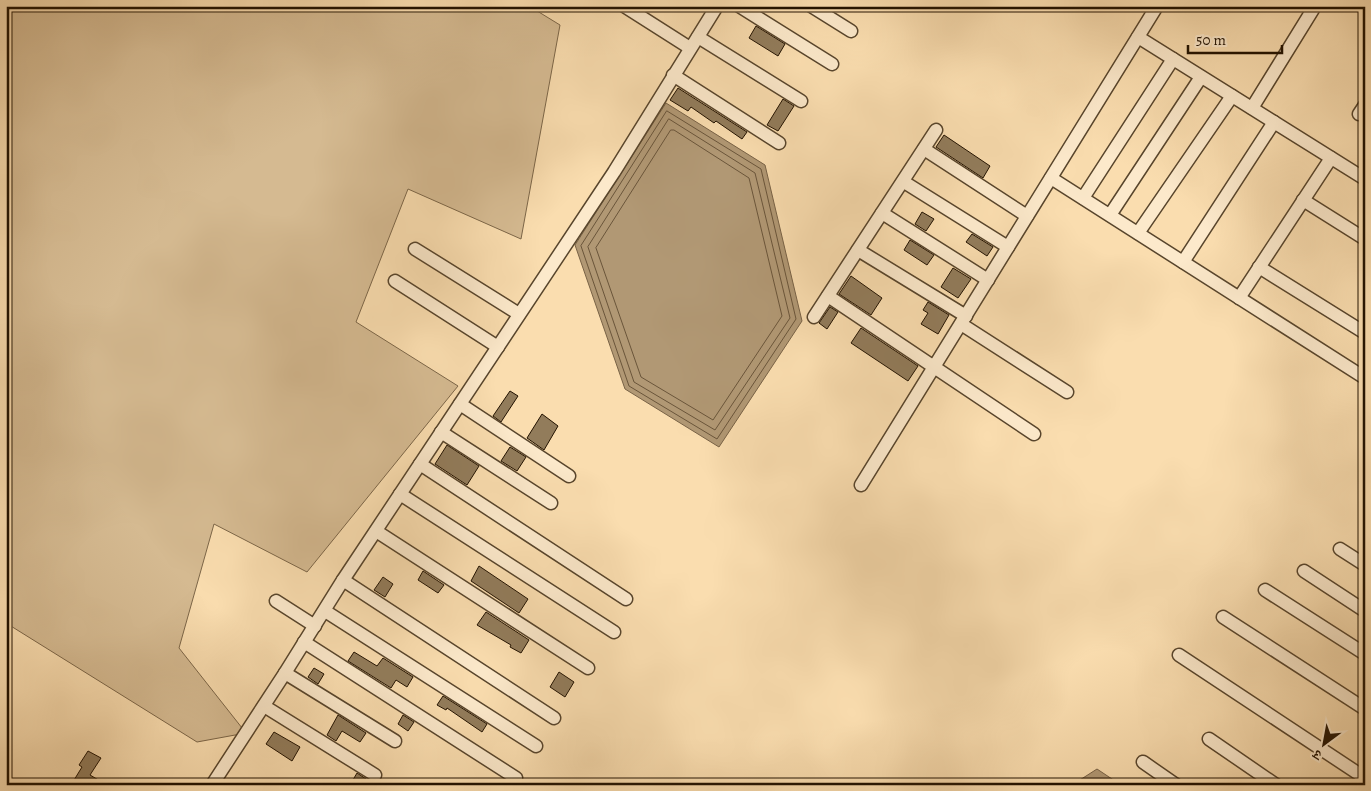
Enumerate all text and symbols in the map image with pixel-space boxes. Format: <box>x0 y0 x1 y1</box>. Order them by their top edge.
scale bar <box>1188 22 1282 54</box>
text: 50 m <box>1196 30 1226 50</box>
north arrow <box>1298 718 1348 768</box>
text: उ <box>1309 744 1326 765</box>

